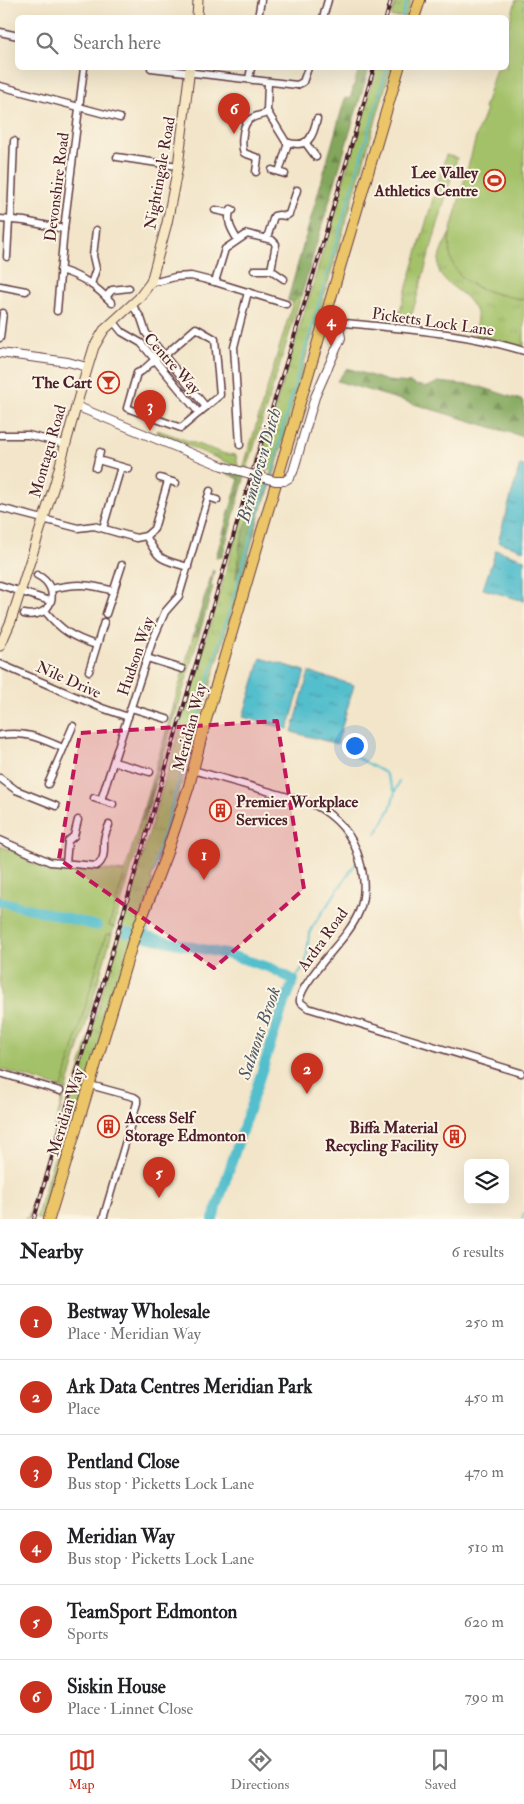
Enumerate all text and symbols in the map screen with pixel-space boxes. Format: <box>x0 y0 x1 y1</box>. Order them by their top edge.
search box <box>15 15 509 70</box>
icon: search <box>33 29 61 57</box>
text: Search here <box>73 31 161 55</box>
pin: 6 <box>218 93 250 134</box>
street label: Nightingale Road <box>140 115 180 231</box>
street label: Devonshire Road <box>40 131 74 243</box>
place label: Lee Valley Athletics Centre <box>374 163 479 201</box>
sports icon: Lee Valley Athletics Centre <box>482 169 506 193</box>
street label: Picketts Lock Lane <box>370 304 496 341</box>
pin: 4 <box>315 305 347 346</box>
street label: Centre Way <box>139 329 206 399</box>
bar icon: The Cart <box>96 370 120 394</box>
place label: The Cart <box>31 373 93 393</box>
pin: 3 <box>134 390 166 431</box>
street label: Montagu Road <box>25 402 71 500</box>
water label: Brimsdown Ditch <box>232 405 287 526</box>
street label: Hudson Way <box>113 613 159 698</box>
street label: Nile Drive <box>33 657 105 703</box>
street label: Meridian Way <box>169 680 212 774</box>
your location <box>342 733 368 759</box>
place label: Premier Workplace Services <box>236 792 359 830</box>
building icon: Premier Workplace Services <box>208 798 232 822</box>
pin: 1 <box>188 839 220 880</box>
street label: Ardra Road <box>293 904 353 976</box>
water label: Salmons Brook <box>233 984 286 1084</box>
pin: 2 <box>291 1053 323 1094</box>
street label: Meridian Way <box>43 1065 89 1159</box>
place label: Access Self Storage Edmonton <box>124 1108 247 1147</box>
building icon: Access Self Storage Edmonton <box>97 1114 121 1138</box>
place label: Biffa Material Recycling Facility <box>325 1118 439 1157</box>
building icon: Biffa Material Recycling Facility <box>442 1124 466 1148</box>
pin: 5 <box>143 1157 175 1198</box>
map controls <box>464 1159 509 1204</box>
button: layers <box>464 1159 509 1204</box>
text: Nearby <box>20 1238 83 1265</box>
text: 6 results <box>452 1242 504 1262</box>
text: Bestway Wholesale <box>67 1300 210 1324</box>
text: 1 <box>33 1312 39 1332</box>
text: 250 m <box>465 1312 504 1332</box>
text: Place · Meridian Way <box>67 1324 201 1344</box>
text: Ark Data Centres Meridian Park <box>67 1375 312 1399</box>
text: 2 <box>32 1387 40 1407</box>
text: 450 m <box>465 1387 504 1407</box>
text: Place <box>67 1399 100 1419</box>
text: Pentland Close <box>67 1450 179 1474</box>
text: 3 <box>33 1462 39 1482</box>
text: 470 m <box>464 1462 504 1482</box>
text: Bus stop · Picketts Lock Lane <box>67 1474 254 1494</box>
text: Meridian Way <box>67 1525 175 1549</box>
text: 4 <box>32 1537 40 1557</box>
text: 510 m <box>467 1537 504 1557</box>
text: Bus stop · Picketts Lock Lane <box>67 1549 254 1569</box>
text: TeamSport Edmonton <box>67 1600 237 1624</box>
text: 5 <box>32 1612 40 1632</box>
text: 620 m <box>464 1612 504 1632</box>
text: Sports <box>67 1624 108 1644</box>
text: Siskin House <box>67 1675 166 1699</box>
text: 6 <box>32 1687 40 1707</box>
text: 790 m <box>464 1687 504 1707</box>
text: Place · Linnet Close <box>67 1699 193 1719</box>
tab: Map <box>68 1746 96 1793</box>
tab: Directions <box>231 1746 289 1793</box>
tab: Saved <box>424 1746 456 1793</box>

